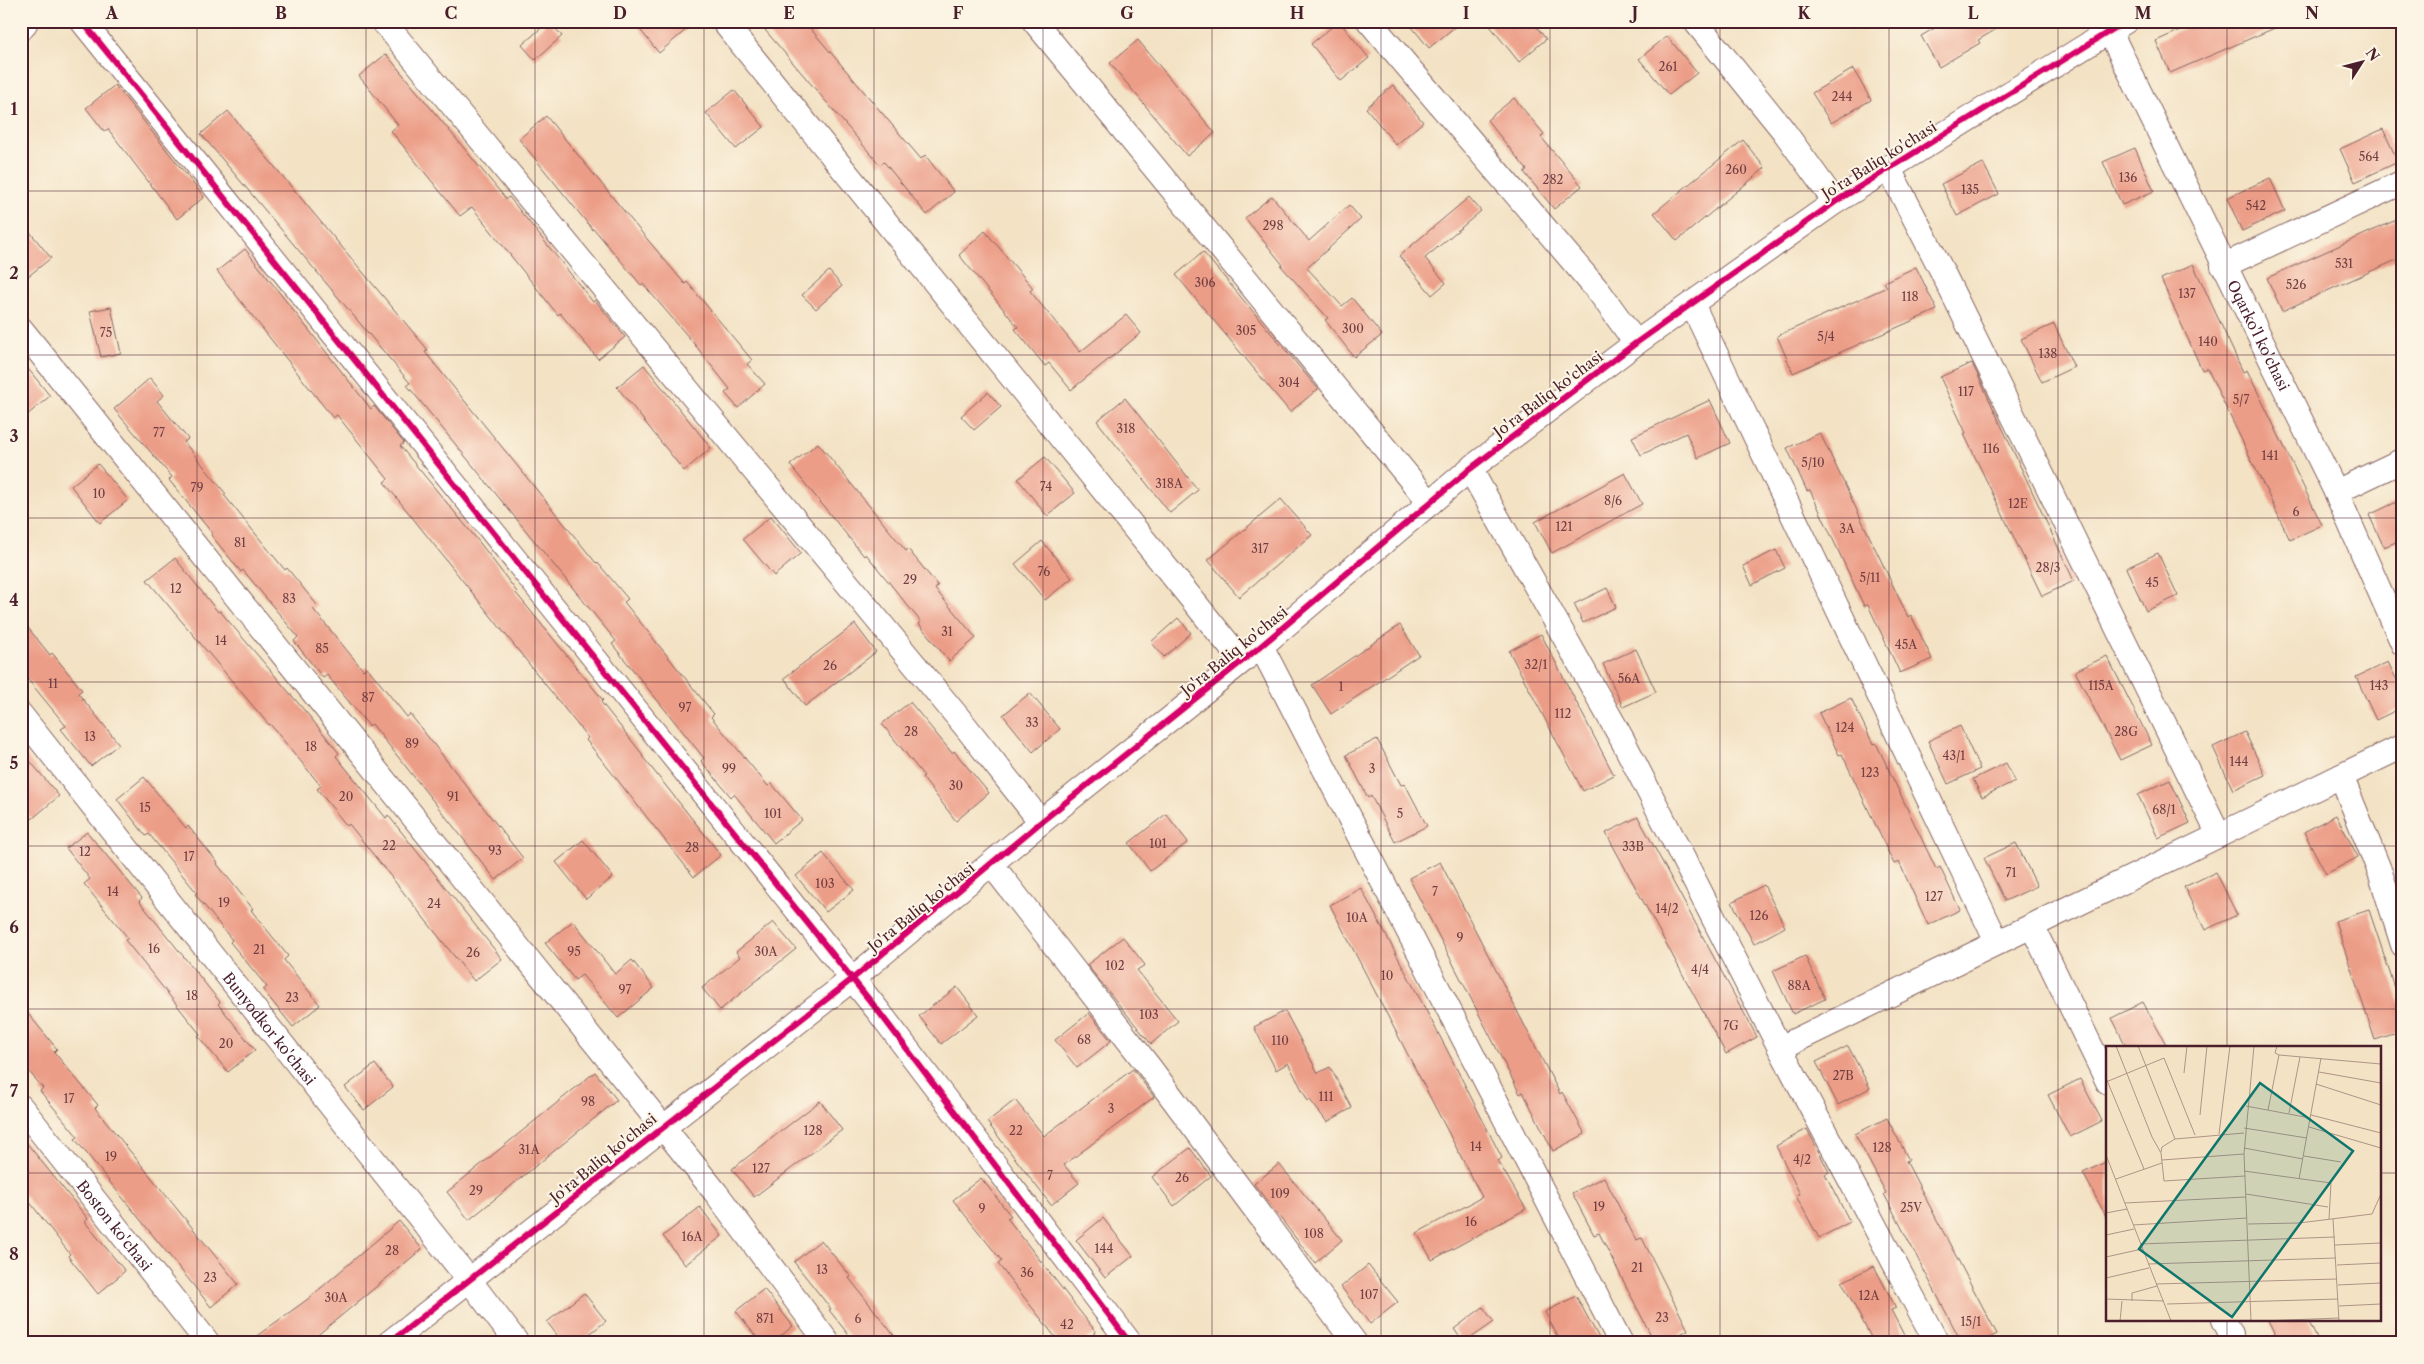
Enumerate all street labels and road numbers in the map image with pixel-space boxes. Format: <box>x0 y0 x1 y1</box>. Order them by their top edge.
street label: Jo'ra Baliq ko'chasi <box>1816 117 1940 204</box>
street label: Oqarko'l ko'chasi <box>2224 277 2294 394</box>
street label: Jo'ra Baliq ko'chasi <box>1488 346 1607 443</box>
street label: Jo'ra Baliq ko'chasi <box>1175 602 1292 701</box>
street label: Jo'ra Baliq ko'chasi <box>862 858 979 957</box>
street label: Bunyodkor ko'chasi <box>219 968 320 1089</box>
street label: Jo'ra Baliq ko'chasi <box>544 1109 661 1208</box>
street label: Boston ko'chasi <box>73 1176 157 1275</box>

